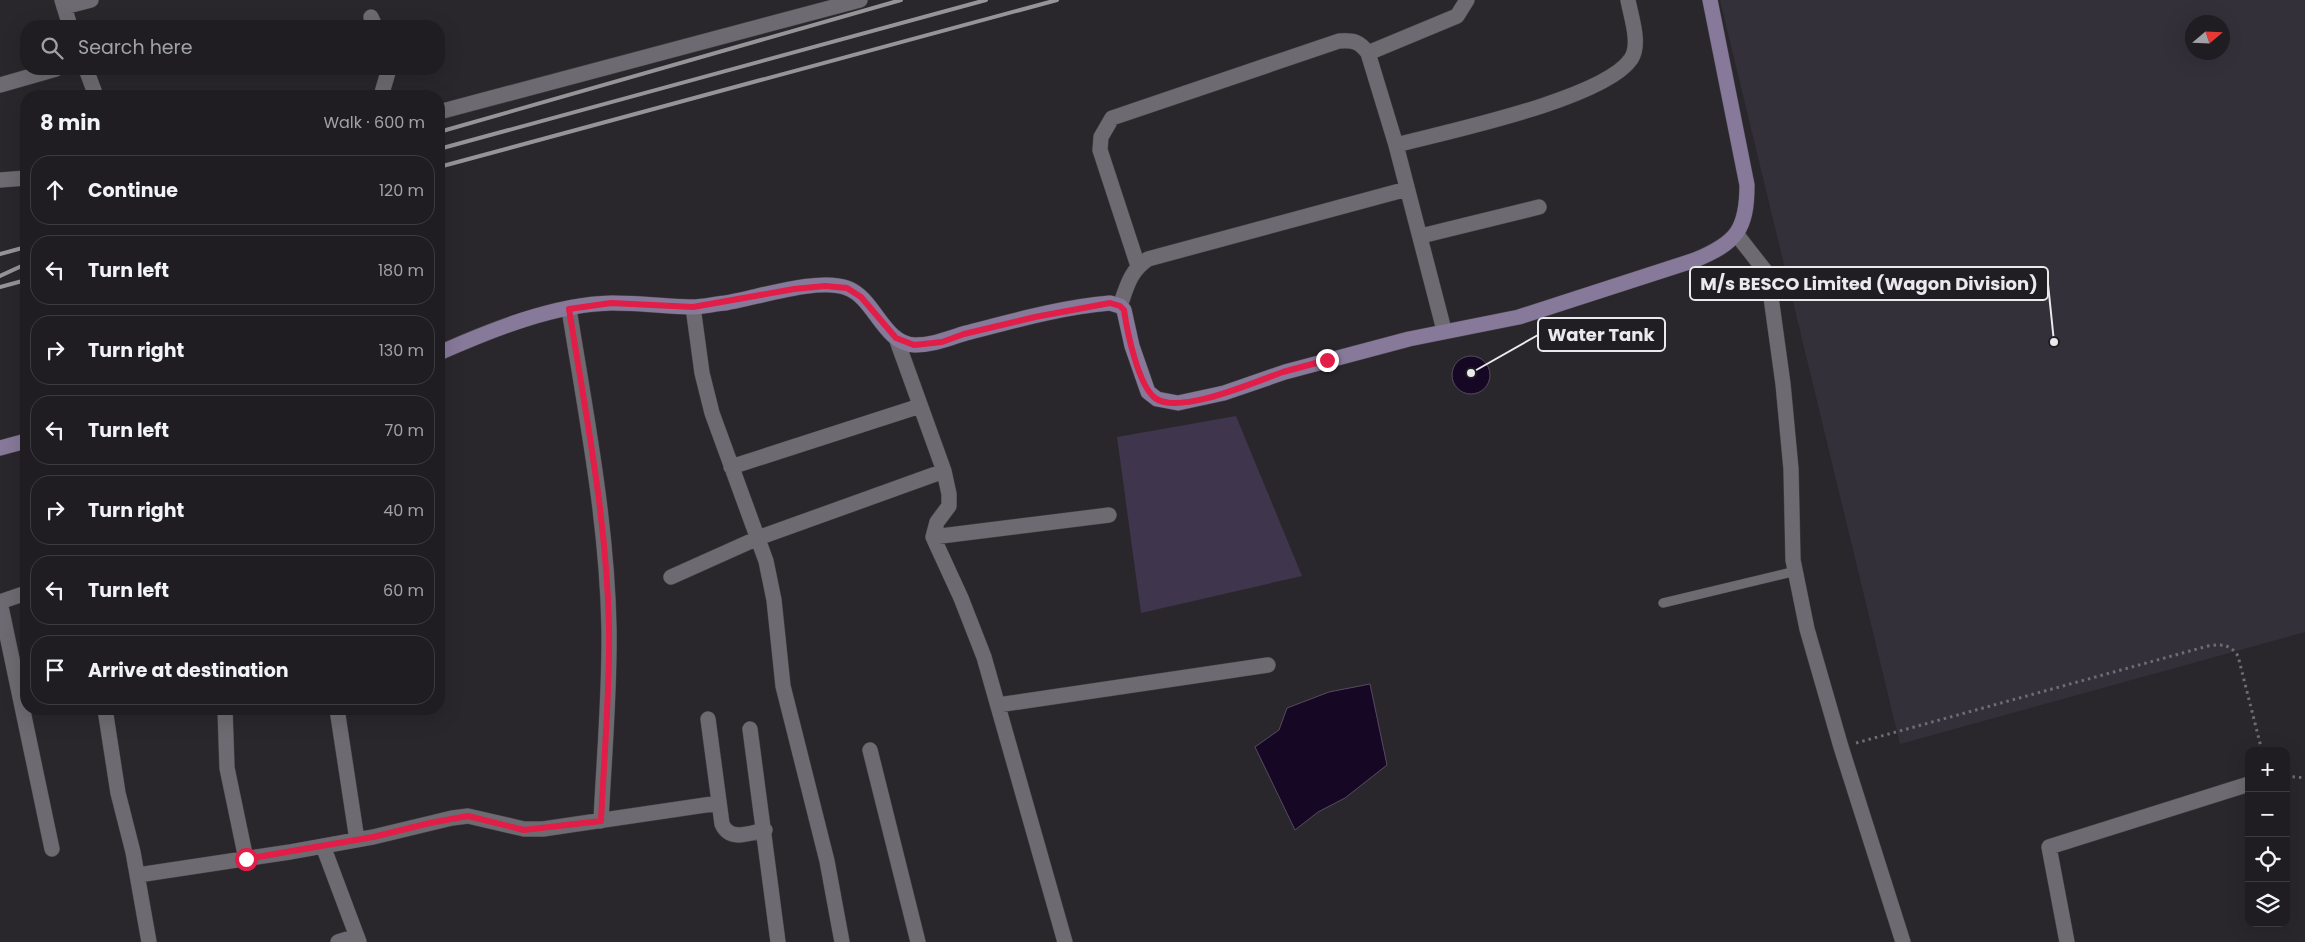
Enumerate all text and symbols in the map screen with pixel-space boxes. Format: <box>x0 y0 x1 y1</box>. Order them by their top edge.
north arrow <box>2185 15 2230 60</box>
search box <box>20 20 445 75</box>
icon: search <box>38 34 66 62</box>
text: Search here <box>78 34 192 61</box>
text: 8 min <box>40 108 101 137</box>
text: Walk · 600 m <box>323 111 425 134</box>
icon: ahead <box>41 176 69 204</box>
text: Continue <box>88 177 178 204</box>
text: 120 m <box>379 179 424 202</box>
icon: left <box>41 256 69 284</box>
text: Turn left <box>88 257 169 284</box>
text: 180 m <box>378 259 424 282</box>
callout: M/s BESCO Limited (Wagon Division) <box>1690 267 2048 300</box>
text: M/s BESCO Limited (Wagon Division) <box>1700 271 2038 296</box>
callout: Water Tank <box>1538 318 1665 351</box>
text: Water Tank <box>1547 322 1655 347</box>
icon: right <box>41 336 69 364</box>
text: Turn right <box>88 337 184 364</box>
text: 130 m <box>379 339 424 362</box>
route end <box>1316 349 1339 372</box>
icon: left <box>41 416 69 444</box>
text: Turn left <box>88 417 169 444</box>
text: 70 m <box>384 419 424 442</box>
icon: right <box>41 496 69 524</box>
text: Turn right <box>88 497 184 524</box>
text: 40 m <box>383 499 424 522</box>
icon: left <box>41 576 69 604</box>
text: Turn left <box>88 577 169 604</box>
text: 60 m <box>383 579 424 602</box>
icon: arrive <box>41 656 69 684</box>
text: Arrive at destination <box>88 657 289 684</box>
map controls <box>2245 747 2290 927</box>
button: + <box>2245 747 2290 792</box>
button: − <box>2245 792 2290 837</box>
button: locate <box>2245 837 2290 882</box>
route start <box>235 848 258 871</box>
button: layers <box>2245 882 2290 927</box>

